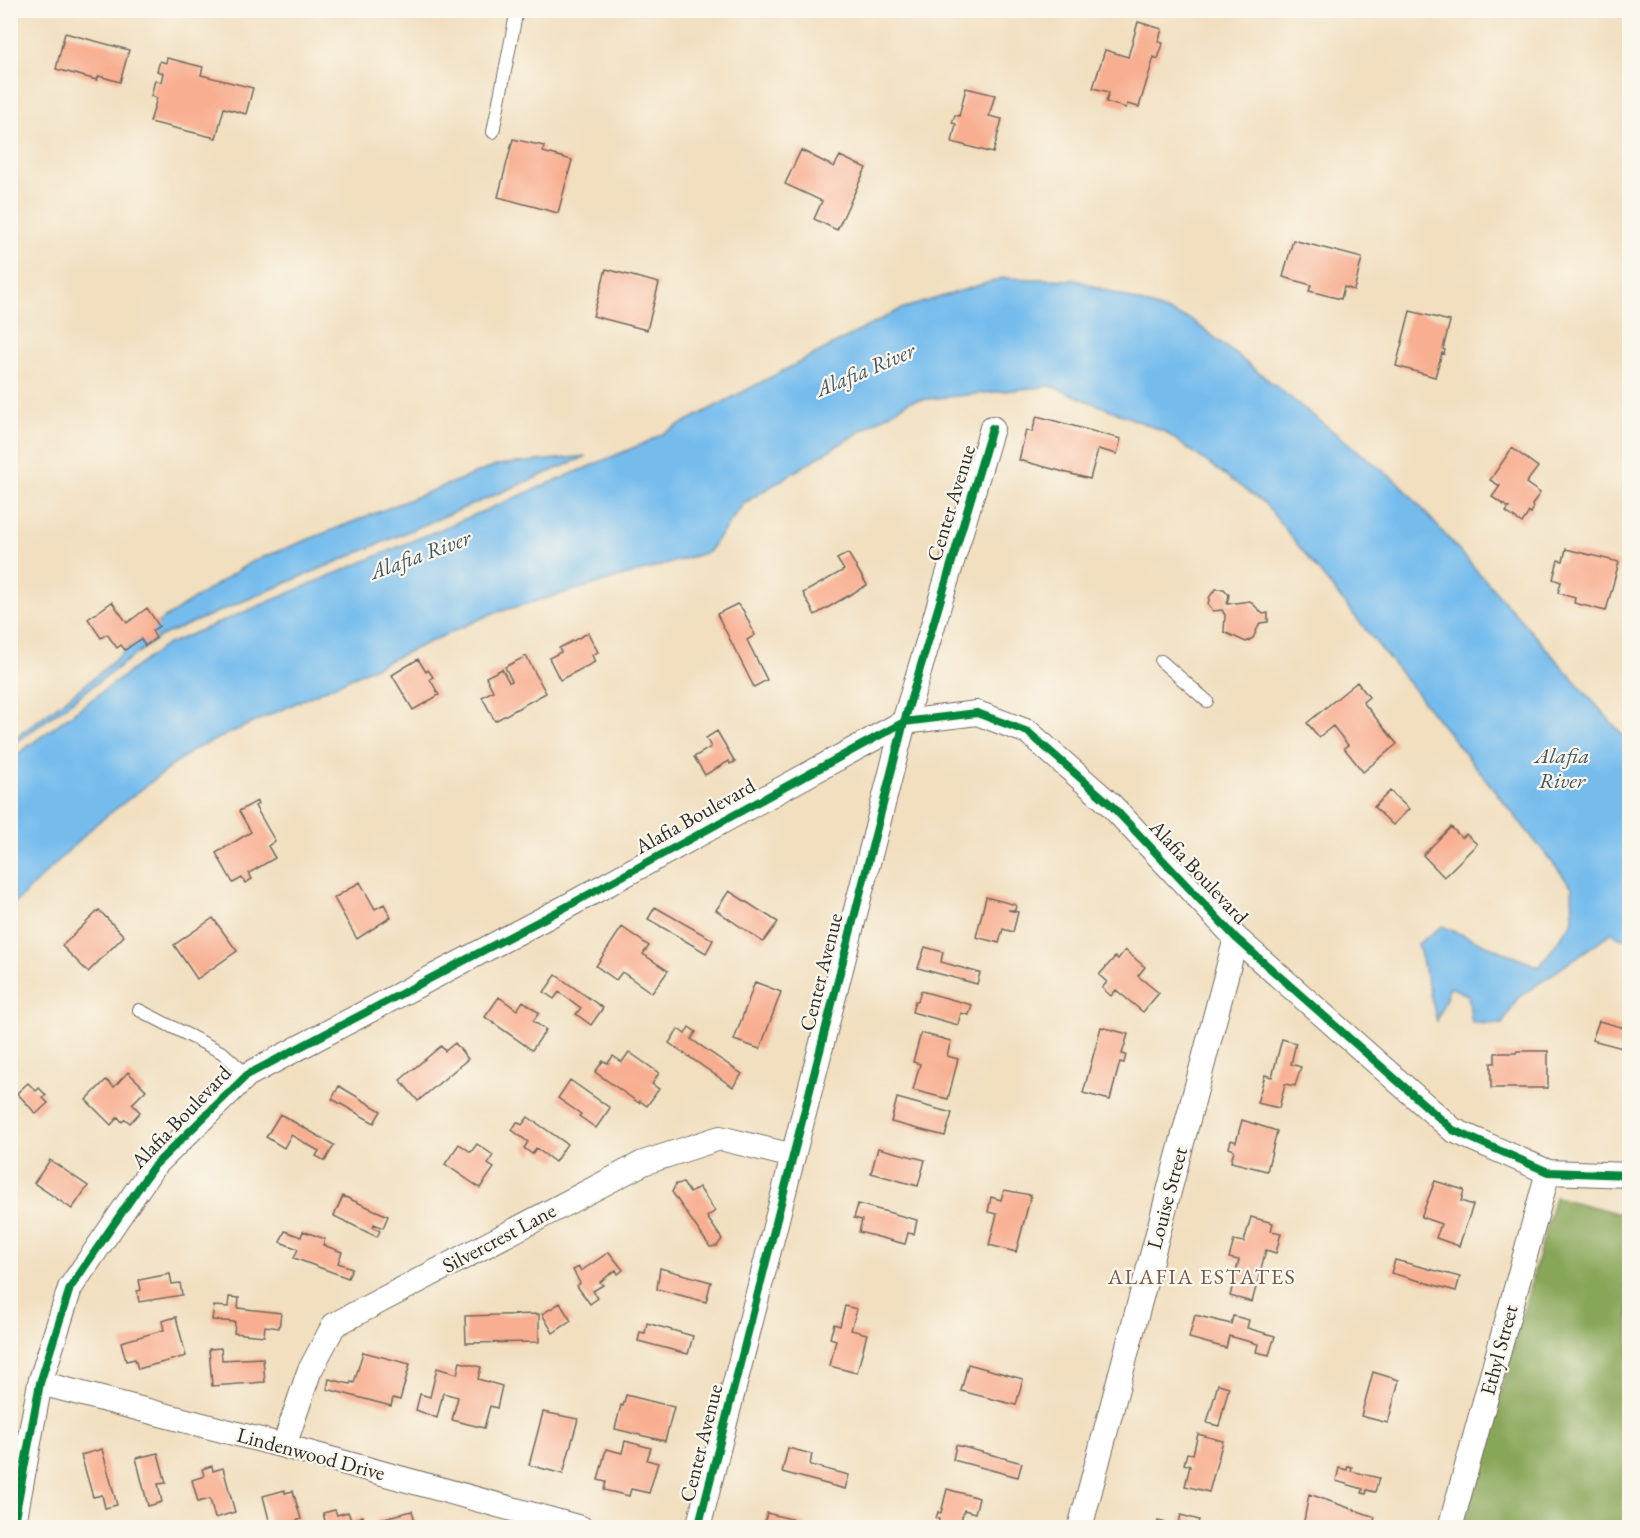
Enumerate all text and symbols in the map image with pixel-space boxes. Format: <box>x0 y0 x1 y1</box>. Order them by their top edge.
water label: Alafia River <box>809 335 921 404</box>
street label: Center Avenue <box>920 441 981 564</box>
water label: Alafia River <box>364 522 476 587</box>
water label: Alafia River <box>1533 741 1589 795</box>
street label: Alafia Boulevard <box>629 771 760 860</box>
street label: Alafia Boulevard <box>1143 813 1255 930</box>
street label: Center Avenue <box>793 910 848 1034</box>
street label: Alafia Boulevard <box>124 1059 237 1175</box>
street label: Louise Street <box>1140 1144 1193 1252</box>
street label: Silvercrest Lane <box>437 1196 560 1279</box>
district label: ALAFIA ESTATES <box>1107 1262 1296 1291</box>
street label: Ethyl Street <box>1473 1301 1524 1398</box>
street label: Center Avenue <box>673 1381 728 1505</box>
street label: Lindenwood Drive <box>234 1421 388 1486</box>

